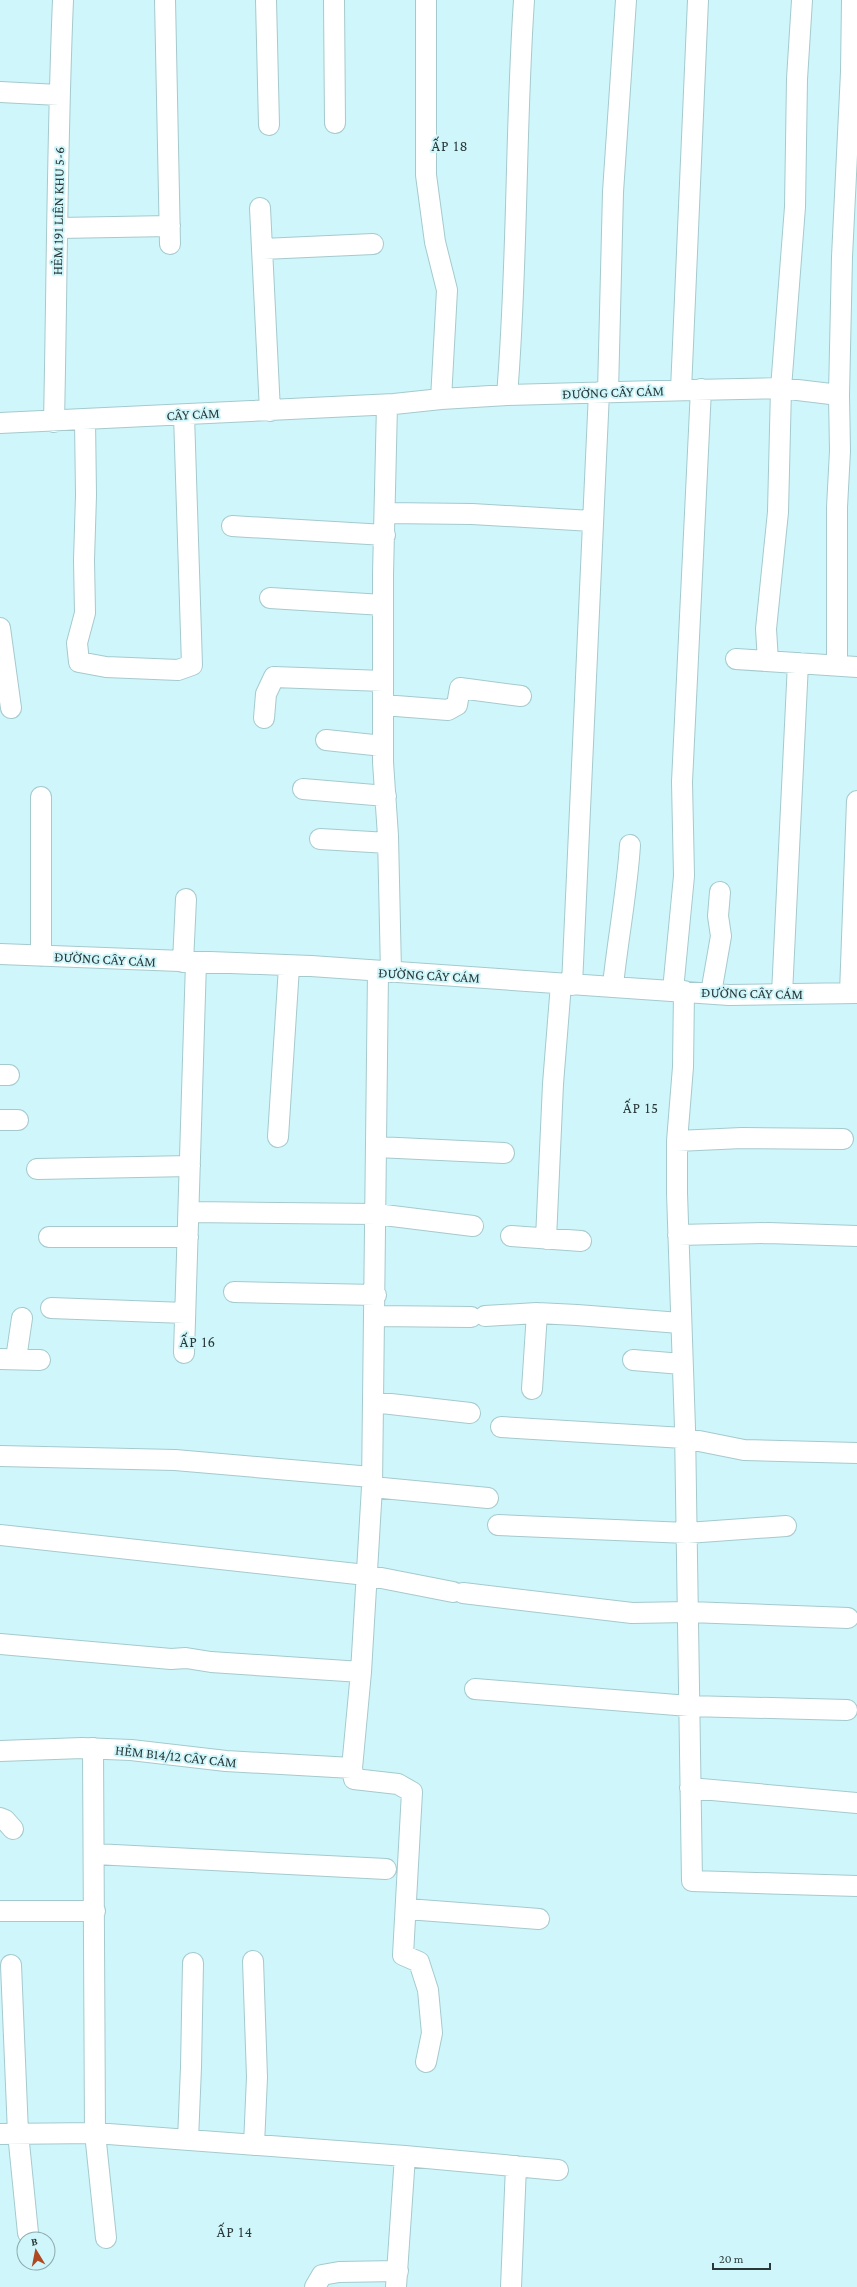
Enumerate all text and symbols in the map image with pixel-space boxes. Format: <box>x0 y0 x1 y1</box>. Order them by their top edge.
district label: ẤP 18 <box>432 136 468 154</box>
street label: HẺM 191 LIÊN KHU 5-6 <box>49 147 67 275</box>
street label: ĐƯỜNG CÂY CÁM <box>562 382 664 402</box>
street label: CÂY CÁM <box>166 405 220 423</box>
street label: ĐƯỜNG CÂY CÁM <box>54 948 156 970</box>
street label: ĐƯỜNG CÂY CÁM <box>378 964 480 986</box>
street label: ĐƯỜNG CÂY CÁM <box>701 984 803 1002</box>
district label: ẤP 15 <box>623 1098 659 1116</box>
district label: ẤP 16 <box>180 1332 216 1350</box>
street label: HẺM B14/12 CÂY CÁM <box>115 1742 237 1770</box>
district label: ẤP 14 <box>217 2222 253 2240</box>
north arrow <box>16 2231 56 2271</box>
text: B <box>30 2235 39 2248</box>
scale bar <box>713 2245 770 2271</box>
text: 20 m <box>719 2252 744 2266</box>

